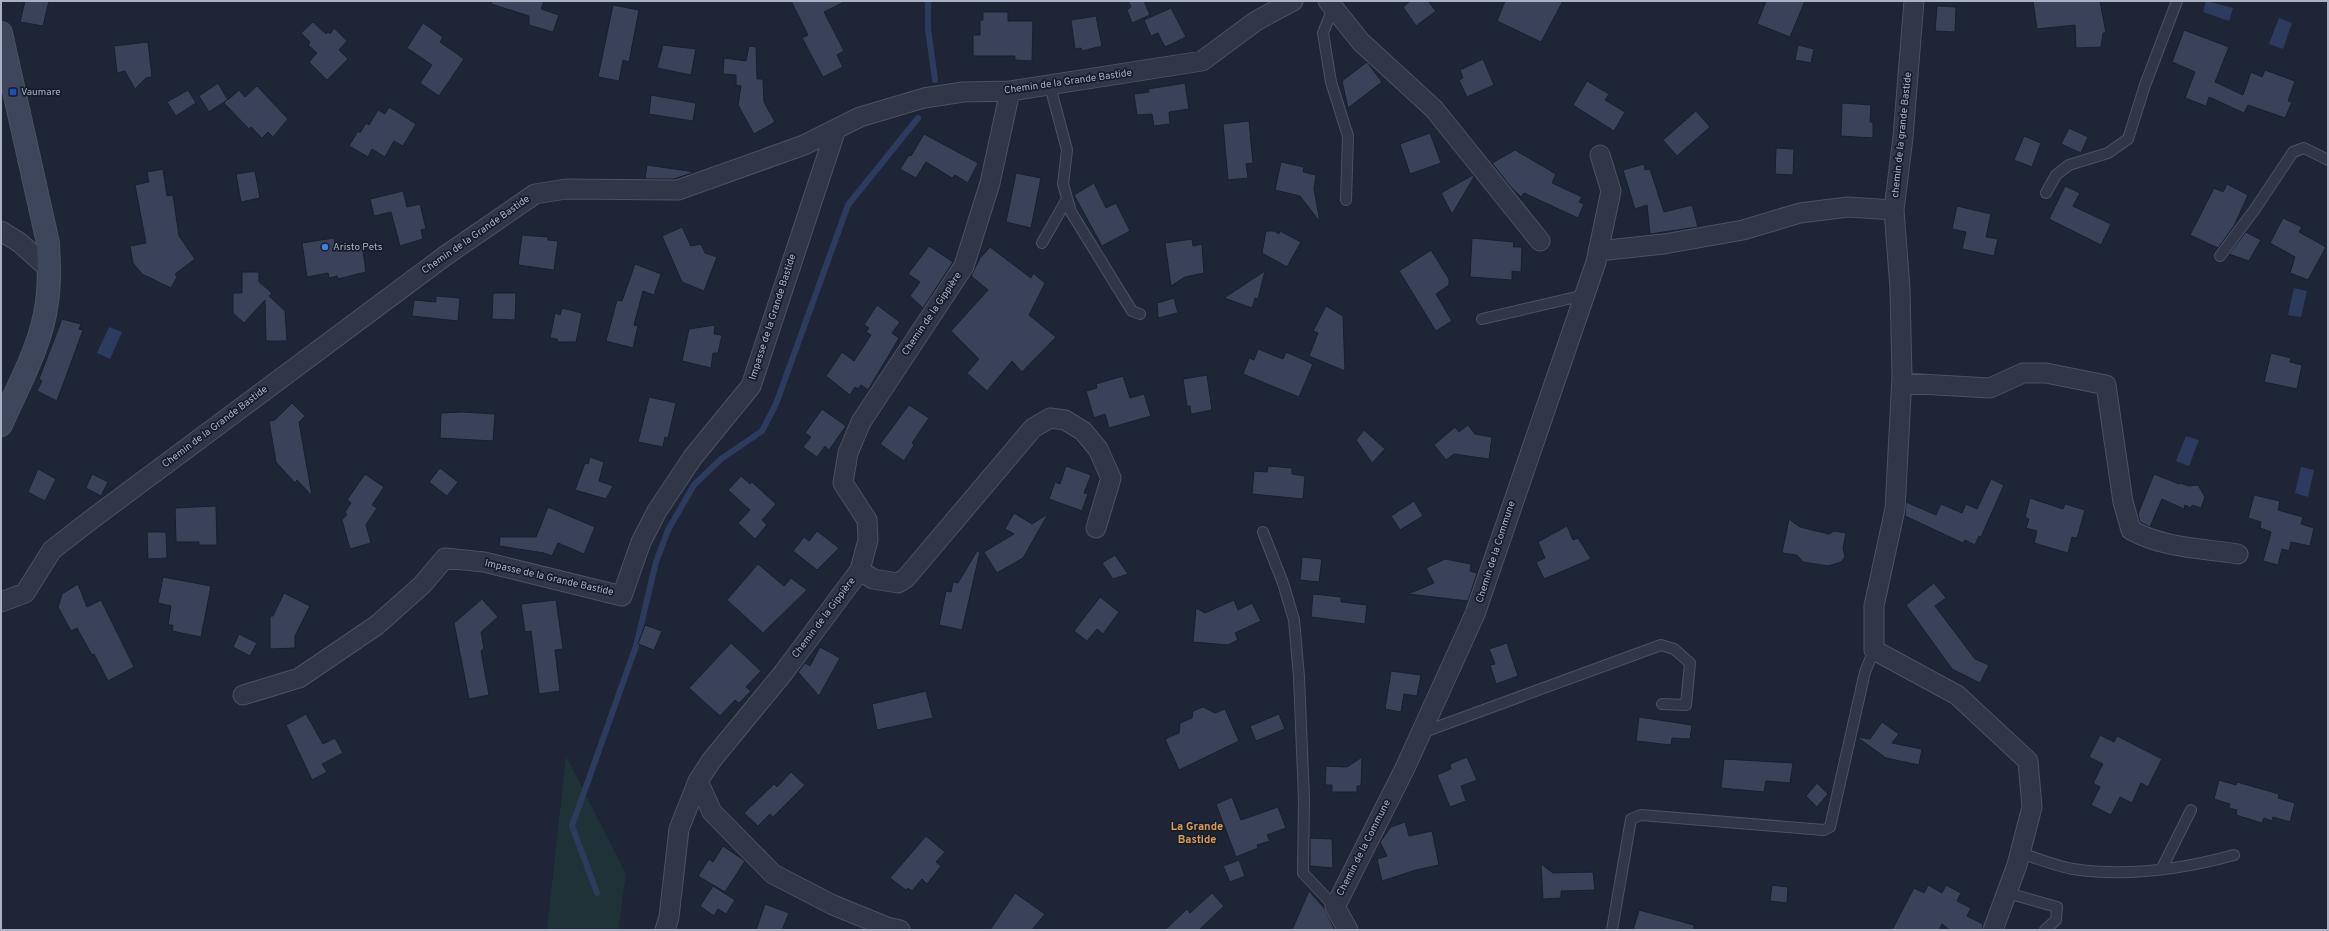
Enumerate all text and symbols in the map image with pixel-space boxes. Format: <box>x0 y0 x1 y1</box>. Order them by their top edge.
street label: Chemin de la Grande Bastide <box>1003 67 1133 97</box>
street label: chemin de la grande Bastide <box>1889 71 1915 199</box>
place label: Vaumare <box>21 86 61 99</box>
marker: Vaumare <box>8 87 18 97</box>
street label: Chemin de la Grande Bastide <box>419 193 533 277</box>
place label: Aristo Pets <box>333 241 383 254</box>
marker: Aristo Pets <box>320 242 330 252</box>
street label: Impasse de la Grande Bastide <box>746 252 800 382</box>
street label: Chemin de la Gippière <box>899 270 965 358</box>
street label: Chemin de la Grande Bastide <box>160 383 270 471</box>
street label: Chemin de la Commune <box>1473 499 1519 605</box>
street label: Impasse de la Grande Bastide <box>483 557 615 599</box>
street label: Chemin de la Gippière <box>789 575 859 661</box>
street label: Chemin de la Commune <box>1334 798 1394 898</box>
district label: La Grande Bastide <box>1171 820 1223 847</box>

